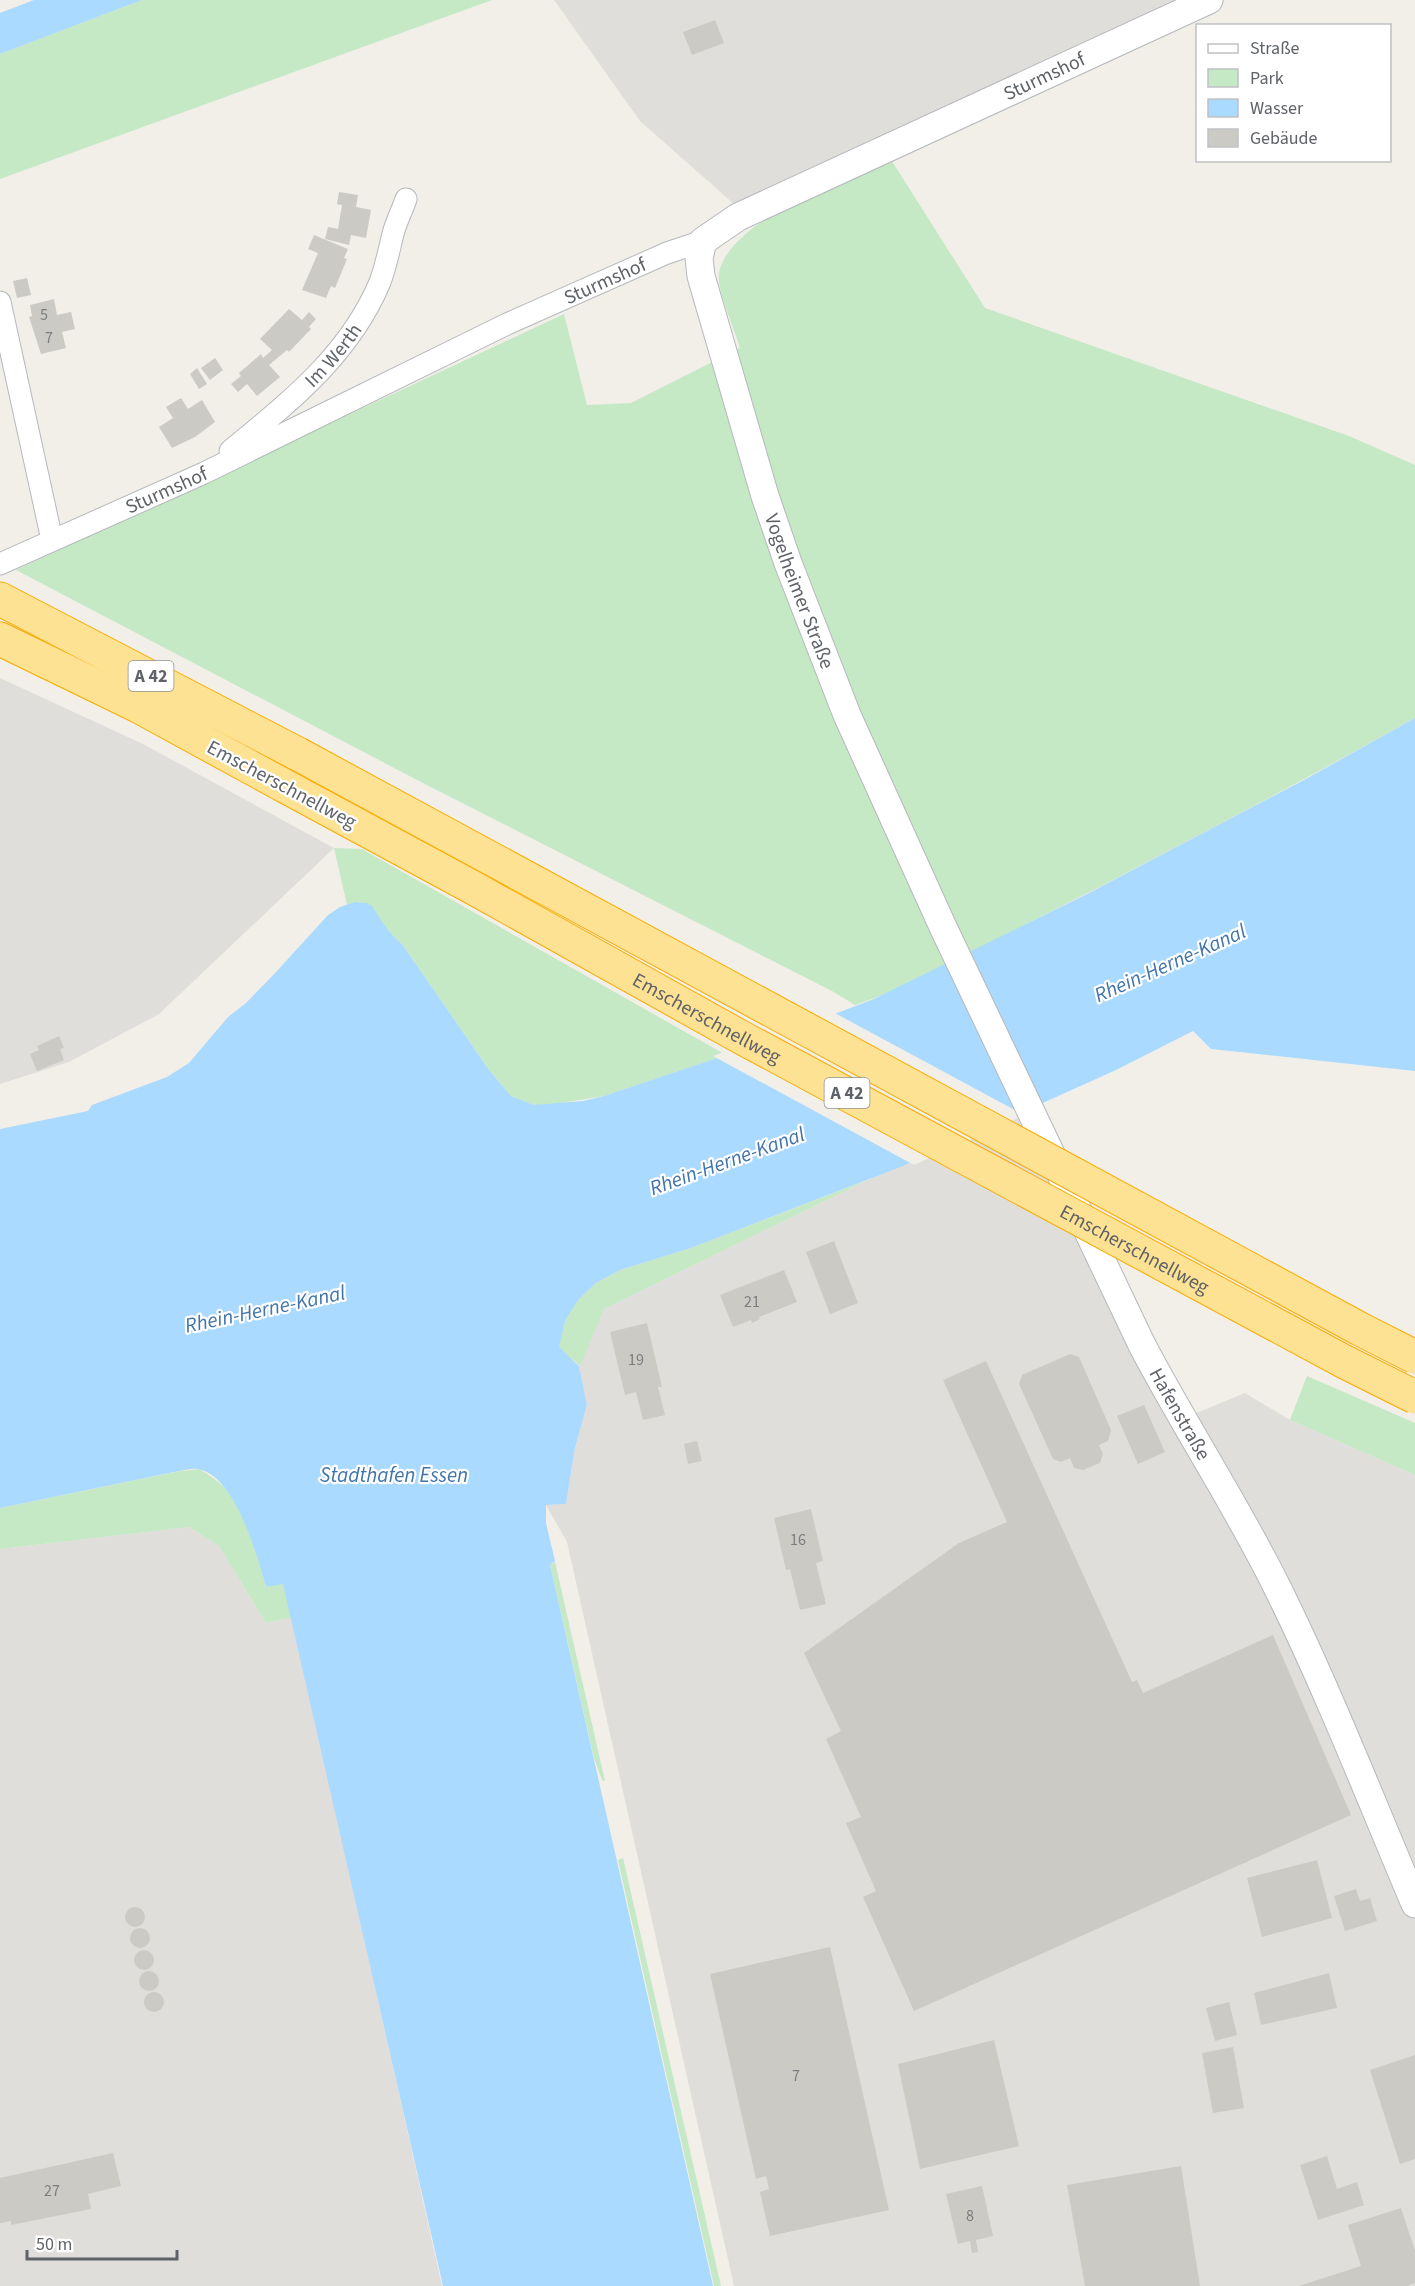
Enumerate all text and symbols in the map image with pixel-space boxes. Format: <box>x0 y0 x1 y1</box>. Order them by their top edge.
legend <box>1196 24 1391 162</box>
text: Straße <box>1250 36 1300 61</box>
street label: Sturmshof <box>999 45 1091 108</box>
text: Park <box>1250 66 1284 91</box>
text: Wasser <box>1250 96 1304 121</box>
text: Gebäude <box>1250 126 1318 151</box>
street label: Sturmshof <box>560 251 652 312</box>
house number: 5 <box>40 304 48 326</box>
street label: Im Werth <box>299 318 369 394</box>
house number: 7 <box>45 327 53 349</box>
street label: Sturmshof <box>121 460 213 521</box>
street label: Vogelheimer Straße <box>757 510 841 673</box>
road number: A 42 <box>128 661 174 691</box>
street label: Emscherschnellweg <box>202 734 361 836</box>
water label: Rhein-Herne-Kanal <box>1089 916 1251 1010</box>
street label: Emscherschnellweg <box>627 966 786 1071</box>
road number: A 42 <box>824 1078 870 1108</box>
water label: Rhein-Herne-Kanal <box>645 1119 810 1203</box>
street label: Emscherschnellweg <box>1054 1198 1214 1301</box>
water label: Rhein-Herne-Kanal <box>182 1277 349 1341</box>
house number: 21 <box>744 1291 760 1313</box>
house number: 19 <box>628 1349 644 1371</box>
street label: Hafenstraße <box>1142 1363 1217 1466</box>
water label: Stadthafen Essen <box>320 1460 468 1490</box>
house number: 16 <box>790 1529 806 1551</box>
house number: 7 <box>792 2065 800 2087</box>
house number: 27 <box>44 2180 60 2202</box>
house number: 8 <box>966 2205 974 2227</box>
scale bar <box>27 2223 177 2261</box>
text: 50 m <box>36 2232 72 2257</box>

